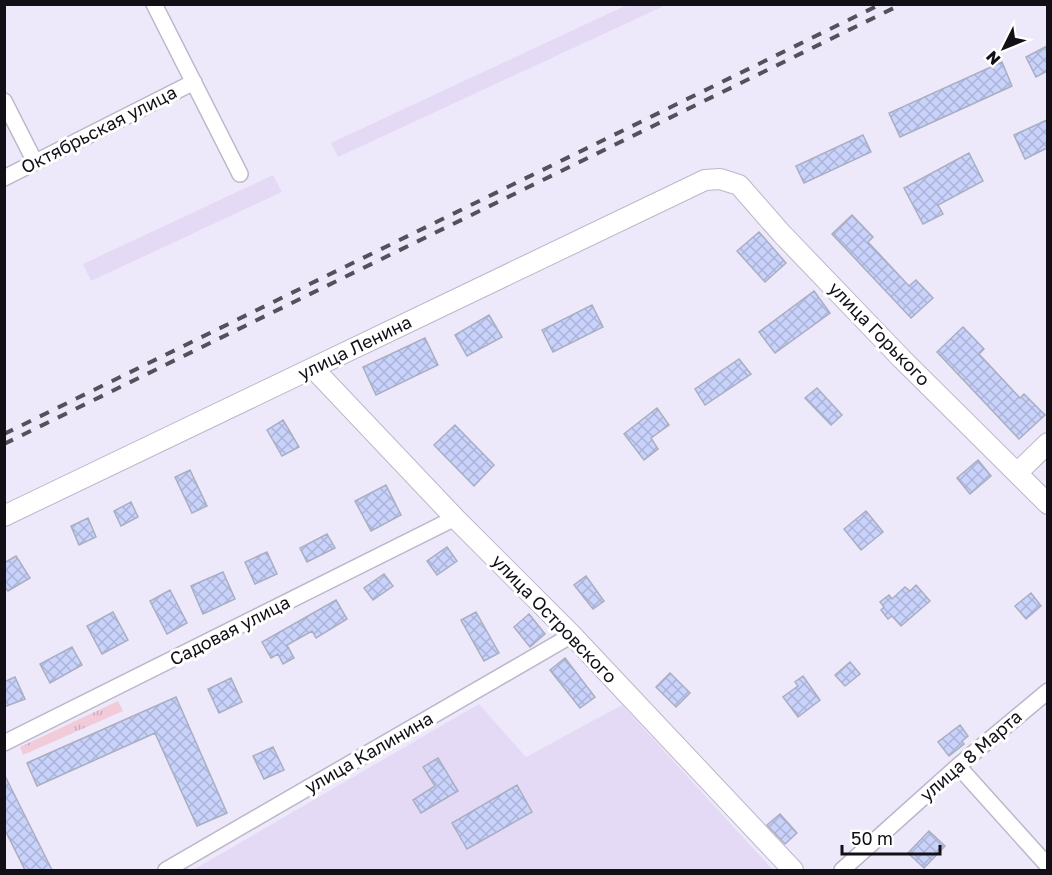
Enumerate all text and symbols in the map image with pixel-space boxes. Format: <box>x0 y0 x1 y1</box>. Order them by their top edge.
north arrow <box>974 18 1034 78</box>
text: N <box>982 47 1004 70</box>
street label: Октябрьская улица <box>17 80 180 178</box>
street label: улица Горького <box>824 277 935 390</box>
street label: улица Ленина <box>294 310 415 384</box>
street label: улица Островского <box>488 549 622 687</box>
street label: Садовая улица <box>166 590 293 670</box>
street label: улица 8 Марта <box>915 705 1026 805</box>
street label: улица Калинина <box>300 706 437 798</box>
scale bar <box>842 818 940 856</box>
text: 50 m <box>851 827 893 849</box>

